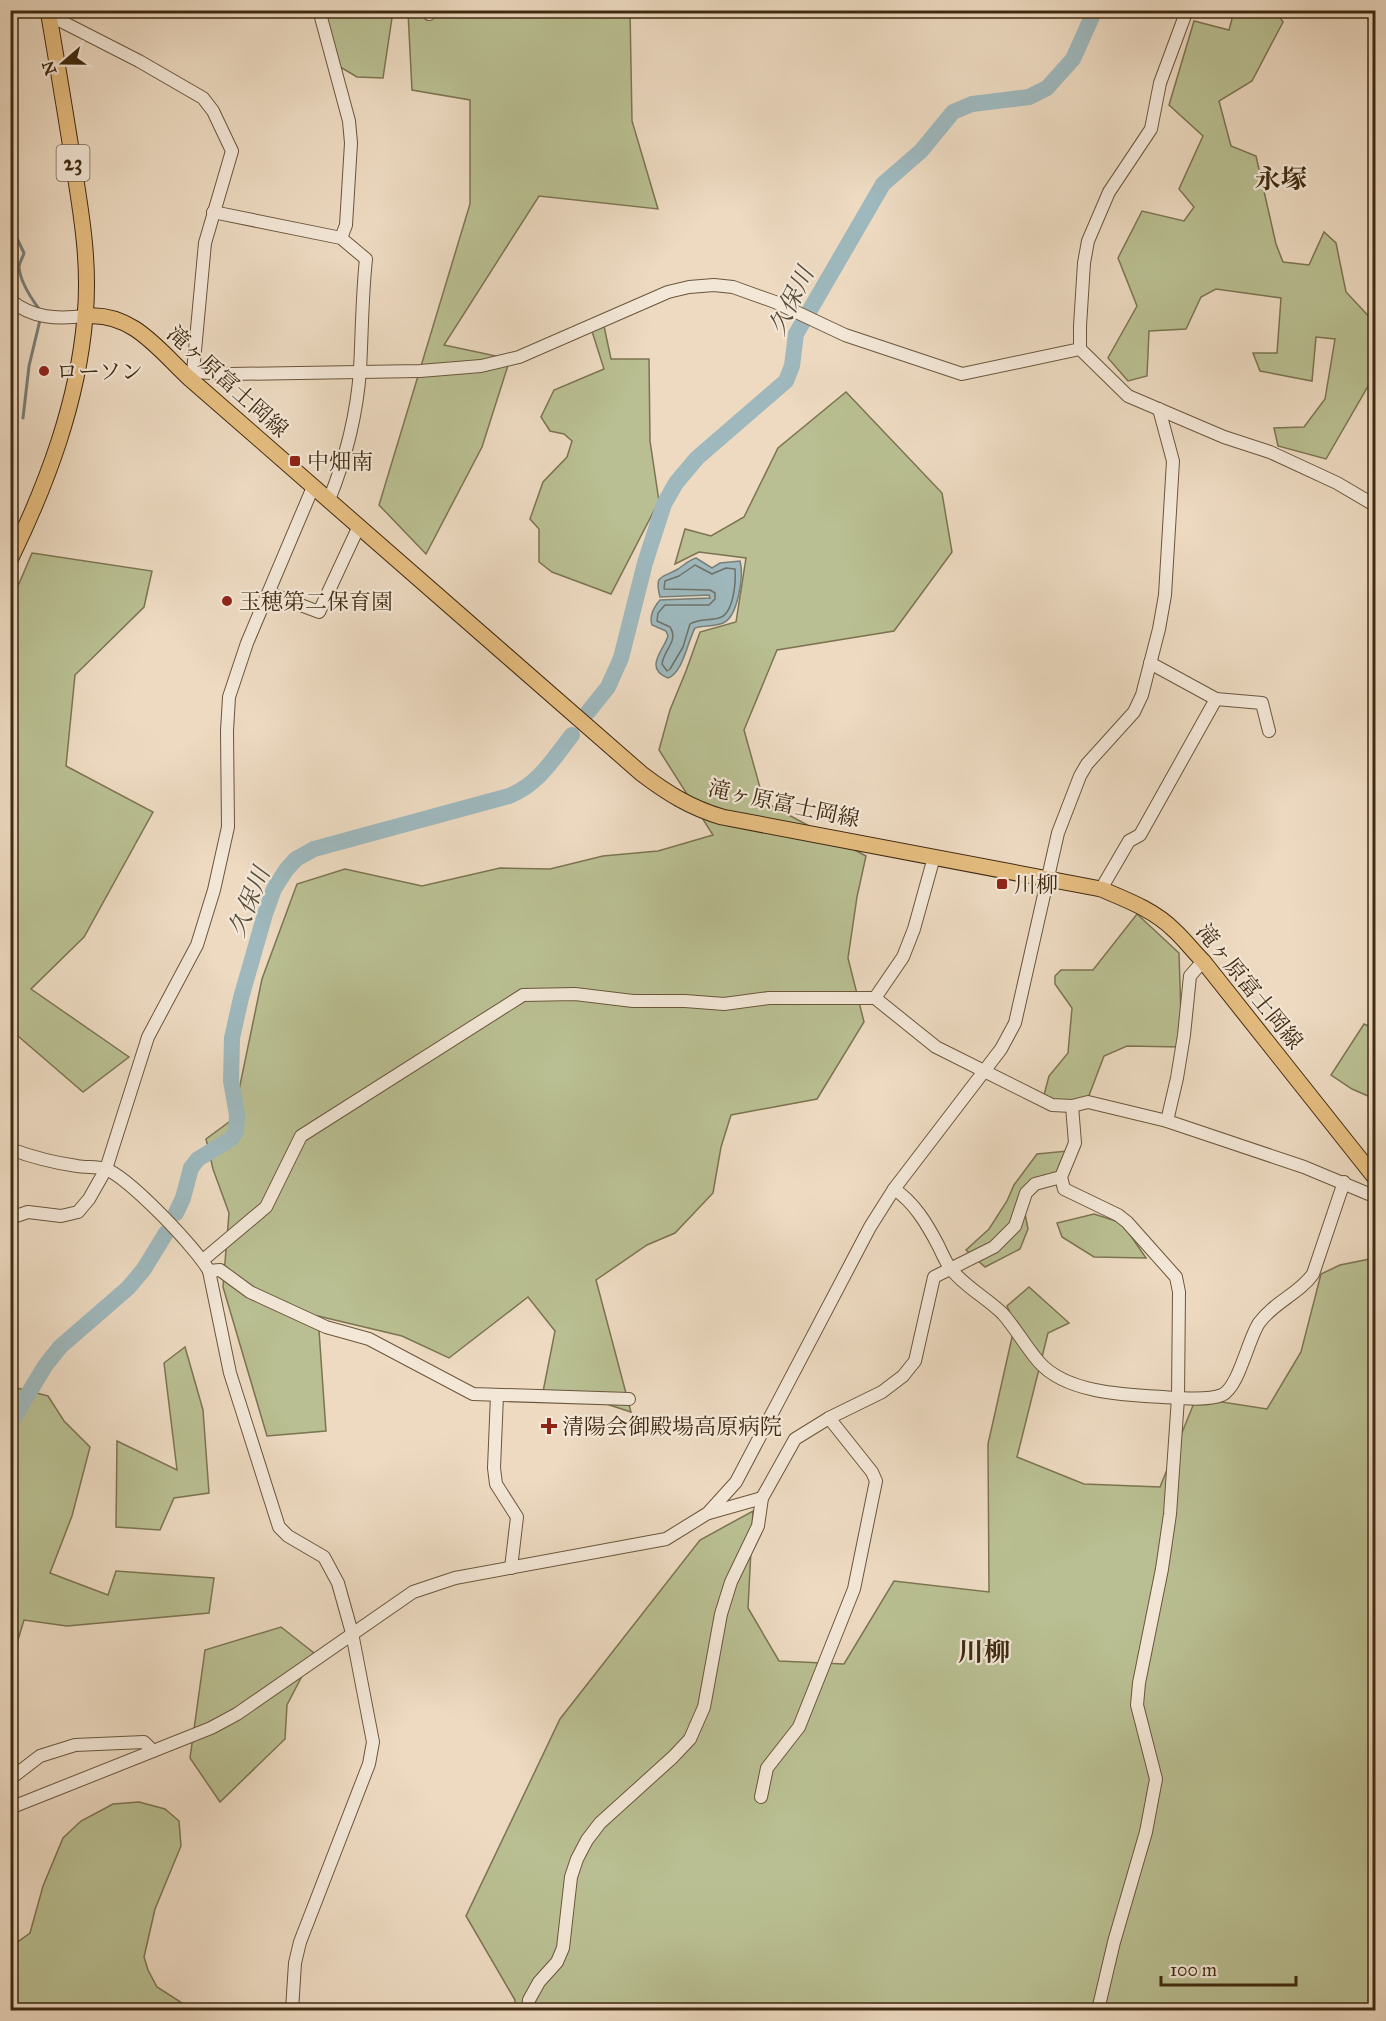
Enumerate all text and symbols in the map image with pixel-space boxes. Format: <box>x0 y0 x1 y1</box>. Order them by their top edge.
north arrow <box>33 33 93 93</box>
text: N <box>38 58 61 78</box>
road number: 23 <box>56 145 90 181</box>
district label: 永塚 <box>1255 163 1307 195</box>
water label: 久保川 <box>762 259 822 340</box>
street label: 滝ヶ原富士岡線 <box>161 320 294 443</box>
place label: ローソン <box>56 358 143 385</box>
marker: ローソン <box>37 364 51 378</box>
place label: 中畑南 <box>307 448 373 475</box>
marker: 中畑南 <box>288 454 302 468</box>
place label: 玉穂第二保育園 <box>239 588 393 615</box>
marker: 玉穂第二保育園 <box>220 594 234 608</box>
street label: 滝ヶ原富士岡線 <box>706 774 862 833</box>
water label: 久保川 <box>222 860 278 941</box>
place label: 川柳 <box>1014 871 1058 898</box>
marker: 川柳 <box>995 877 1009 891</box>
street label: 滝ヶ原富士岡線 <box>1191 918 1309 1055</box>
place label: 清陽会御殿場高原病院 <box>562 1413 782 1440</box>
marker: 清陽会御殿場高原病院 <box>540 1417 558 1435</box>
district label: 川柳 <box>958 1636 1010 1668</box>
scale bar <box>1161 1949 1296 1987</box>
text: 100 m <box>1170 1959 1217 1981</box>

